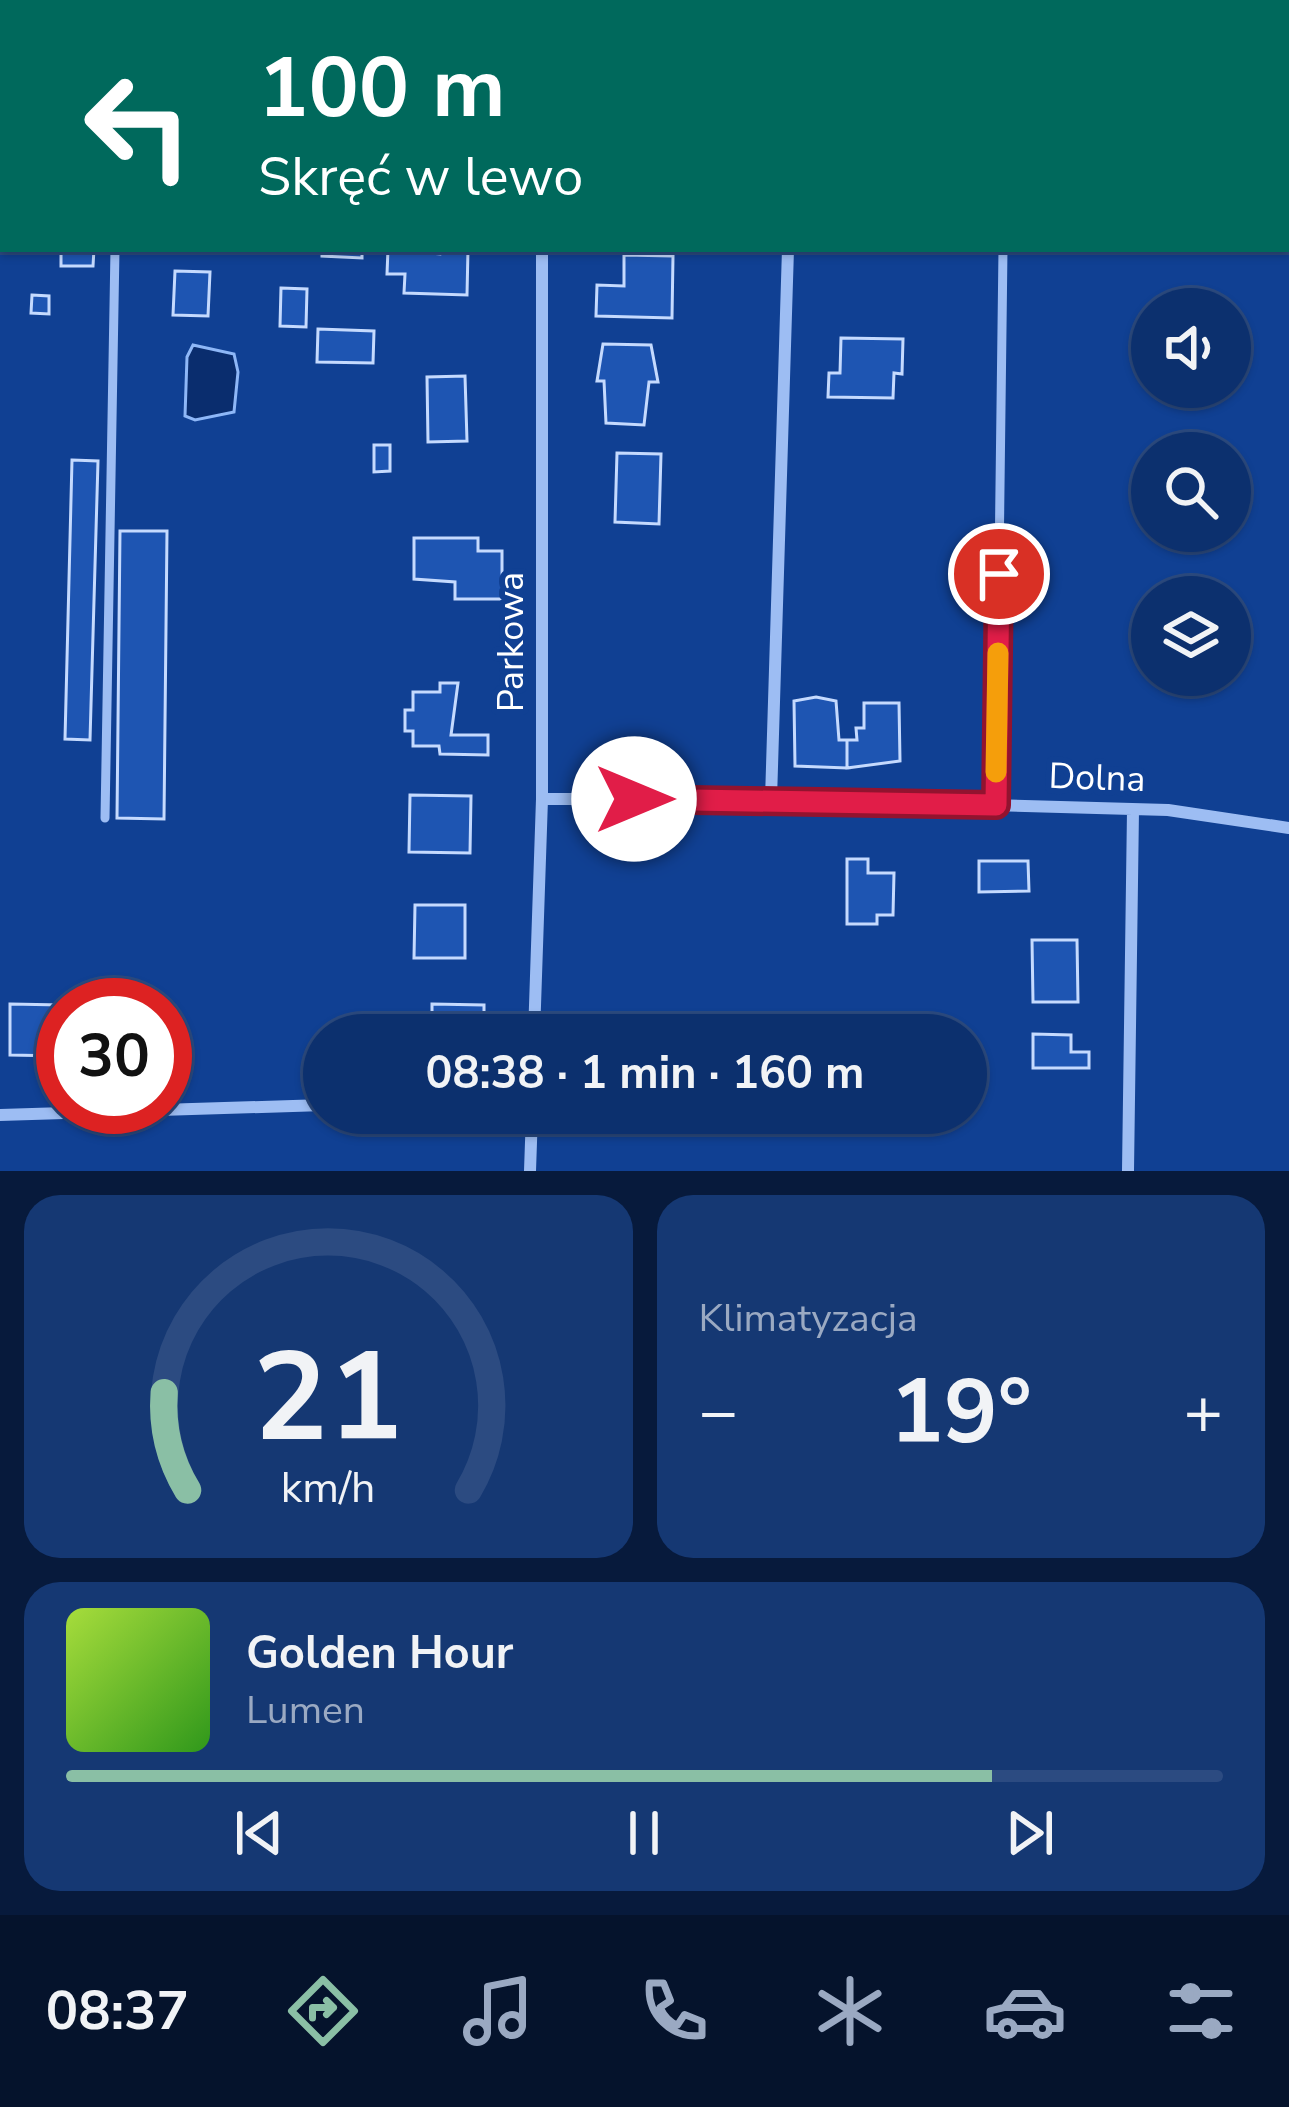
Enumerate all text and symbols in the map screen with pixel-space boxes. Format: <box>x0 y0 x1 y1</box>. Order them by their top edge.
text: 100 m <box>258 31 506 146</box>
icon: left <box>60 48 216 204</box>
text: Skręć w lewo <box>258 140 583 214</box>
map controls <box>1131 288 1251 696</box>
button: sound <box>1131 288 1251 408</box>
button: search <box>1131 432 1251 552</box>
pin <box>948 523 1050 625</box>
icon: arrive <box>966 541 1032 607</box>
street label: Parkowa <box>487 572 536 712</box>
button: layers <box>1131 576 1251 696</box>
position arrow <box>571 736 697 862</box>
street label: Dolna <box>1048 752 1146 804</box>
speed limit sign: 30 <box>36 978 192 1134</box>
text: 08:38 · 1 min · 160 m <box>425 1043 865 1104</box>
text: Klimatyzacja <box>699 1292 918 1345</box>
text: 21 <box>253 1313 403 1483</box>
text: 19° <box>890 1351 1032 1474</box>
text: − <box>699 1367 738 1457</box>
text: + <box>1183 1367 1223 1457</box>
text: km/h <box>281 1458 376 1516</box>
text: Golden Hour <box>246 1623 513 1684</box>
text: Lumen <box>246 1684 365 1737</box>
icon: previous <box>226 1800 292 1866</box>
icon: pause <box>611 1800 677 1866</box>
icon: next <box>997 1800 1063 1866</box>
icon: directions <box>281 1969 365 2053</box>
icon: music <box>456 1969 540 2053</box>
icon: phone <box>632 1969 716 2053</box>
icon: climate <box>808 1969 892 2053</box>
icon: car <box>983 1969 1067 2053</box>
icon: filters <box>1159 1969 1243 2053</box>
text: 08:37 <box>46 1974 189 2048</box>

